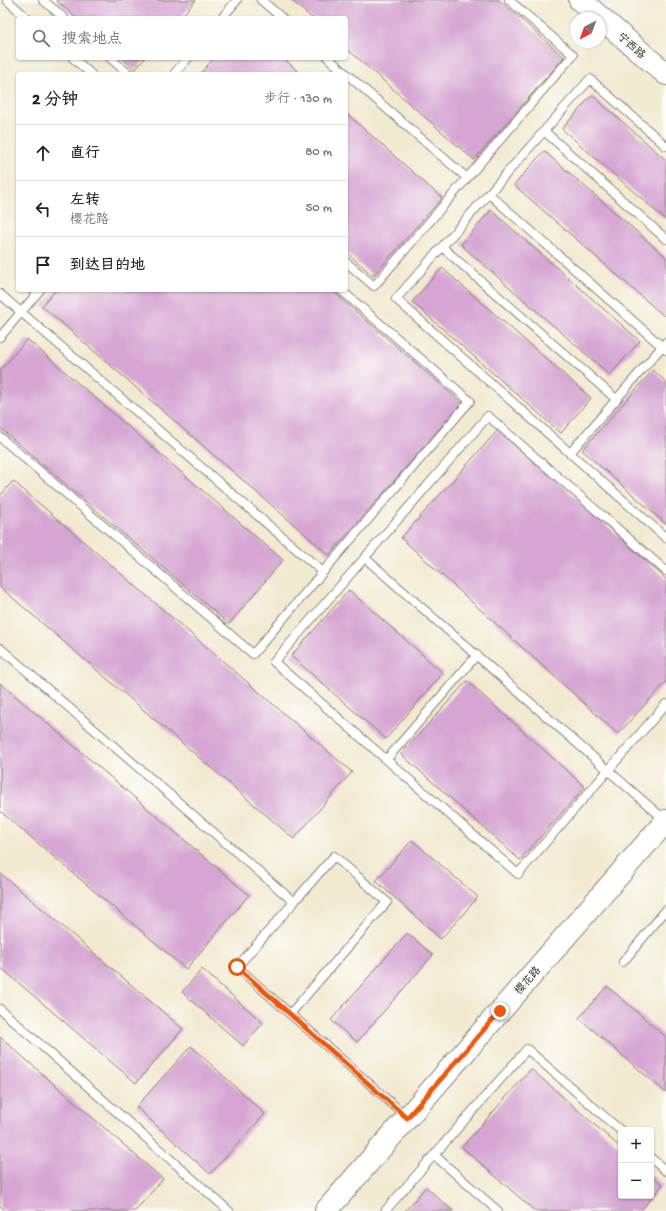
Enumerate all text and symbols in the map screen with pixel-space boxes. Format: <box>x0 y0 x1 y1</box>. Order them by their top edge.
north arrow <box>570 12 606 48</box>
search box <box>16 16 348 60</box>
icon: search <box>30 27 52 49</box>
street label: 宁西路 <box>614 30 648 62</box>
text: 搜索地点 <box>62 31 122 49</box>
text: 2 分钟 <box>32 91 78 111</box>
text: 步行 · 130 m <box>264 92 332 107</box>
icon: ahead <box>32 142 54 164</box>
text: 直行 <box>70 145 100 163</box>
text: 80 m <box>305 145 332 160</box>
text: 左转 <box>70 192 100 210</box>
icon: left <box>32 198 54 220</box>
text: 50 m <box>305 201 332 216</box>
text: 樱花路 <box>70 213 109 228</box>
icon: arrive <box>32 254 54 276</box>
text: 到达目的地 <box>70 257 145 275</box>
route start <box>228 958 246 976</box>
street label: 樱花路 <box>512 964 544 998</box>
route end <box>491 1002 509 1020</box>
map controls <box>618 1127 654 1199</box>
button: + <box>618 1127 654 1163</box>
button: − <box>618 1163 654 1199</box>

